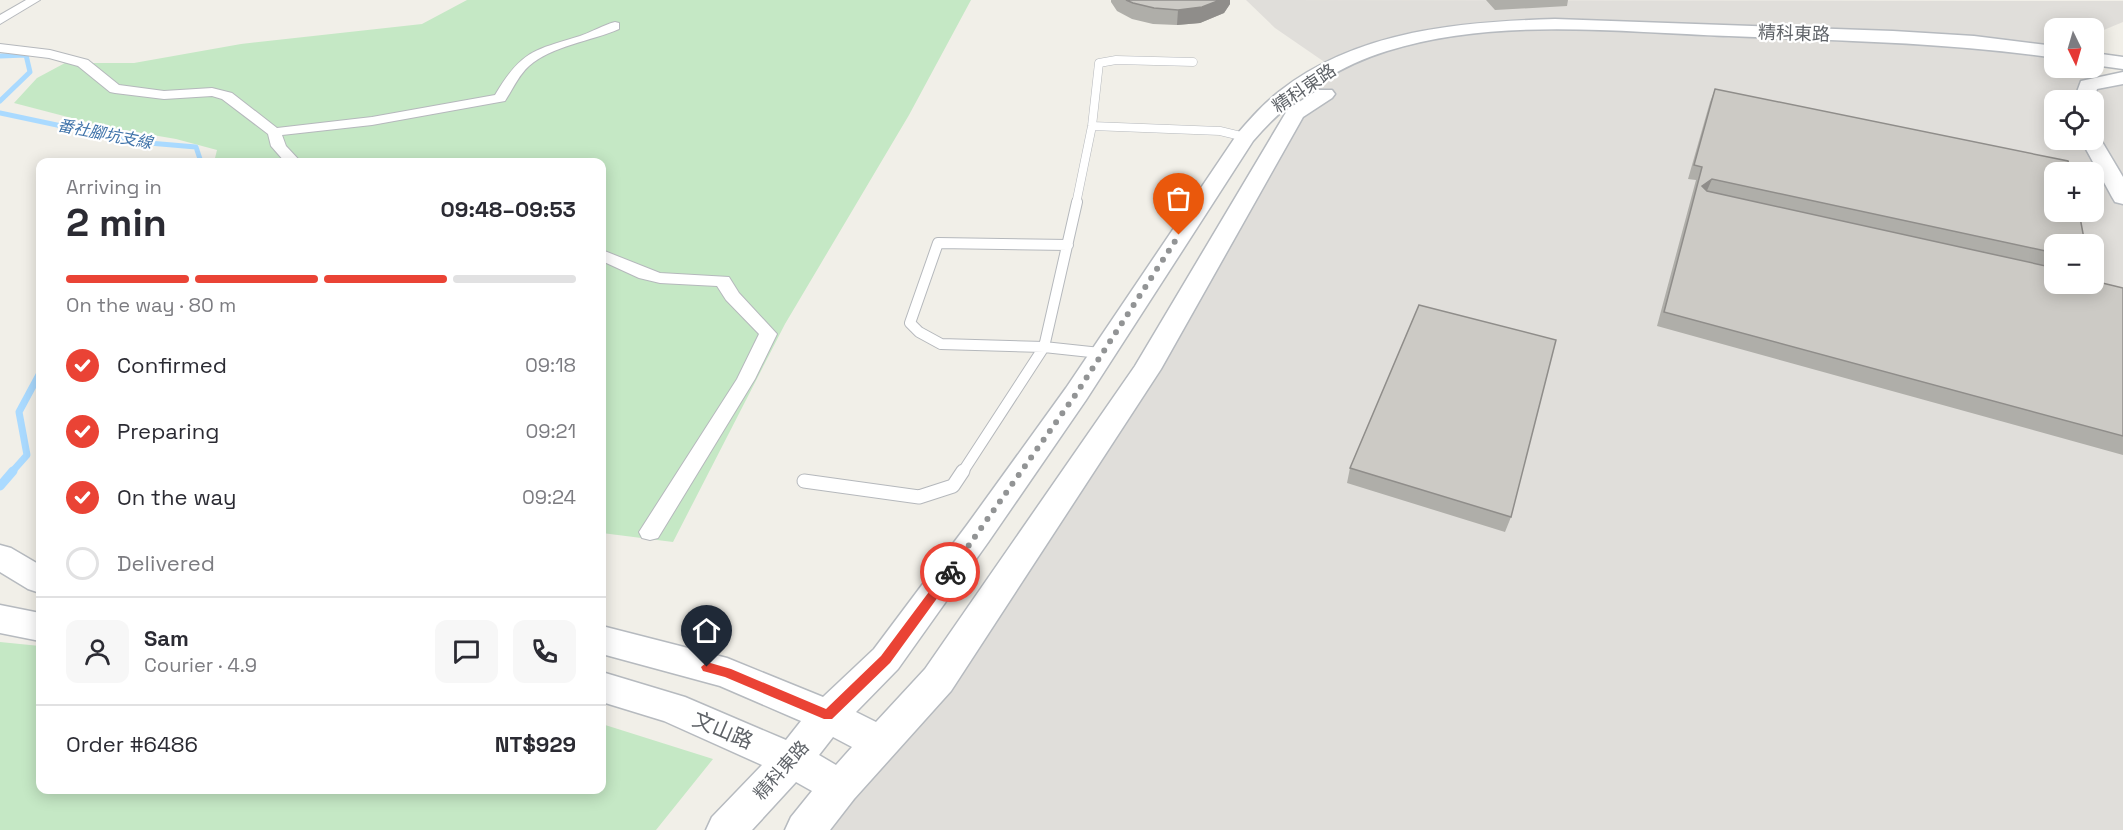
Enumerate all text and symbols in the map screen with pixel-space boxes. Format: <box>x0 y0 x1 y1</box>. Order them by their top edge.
north arrow <box>2044 18 2104 78</box>
map controls <box>2044 18 2104 294</box>
street label: 精科東路 <box>1758 20 1830 46</box>
street label: 精科東路 <box>1268 58 1340 118</box>
button: locate <box>2044 90 2104 150</box>
water label: 番社腳坑支線 <box>56 115 156 154</box>
button: + <box>2044 162 2104 222</box>
pin <box>1153 173 1204 235</box>
text: Arriving in <box>66 174 162 200</box>
icon: bag <box>1162 182 1195 215</box>
text: 09:48–09:53 <box>441 195 576 223</box>
text: 2 min <box>66 198 167 247</box>
button: − <box>2044 234 2104 294</box>
text: On the way · 80 m <box>66 292 236 318</box>
icon: check <box>66 349 99 382</box>
text: Confirmed <box>117 351 227 379</box>
text: 09:18 <box>525 352 576 378</box>
icon: check <box>66 415 99 448</box>
text: Preparing <box>117 417 219 445</box>
text: 09:21 <box>525 418 576 444</box>
icon: check <box>66 481 99 514</box>
text: On the way <box>117 483 236 511</box>
text: 09:24 <box>522 484 576 510</box>
courier <box>920 542 980 602</box>
text: Delivered <box>117 549 215 577</box>
icon: bike <box>934 556 967 589</box>
pin <box>681 605 732 667</box>
icon: home <box>690 614 723 647</box>
button: person <box>66 620 129 683</box>
button: chat <box>435 620 498 683</box>
button: phone <box>513 620 576 683</box>
text: Sam <box>144 624 189 652</box>
text: Courier · 4.9 <box>144 652 257 678</box>
street label: 文山路 <box>689 705 757 755</box>
text: Order #6486 <box>66 730 198 758</box>
text: NT$929 <box>495 730 576 758</box>
street label: 精科東路 <box>748 736 814 804</box>

